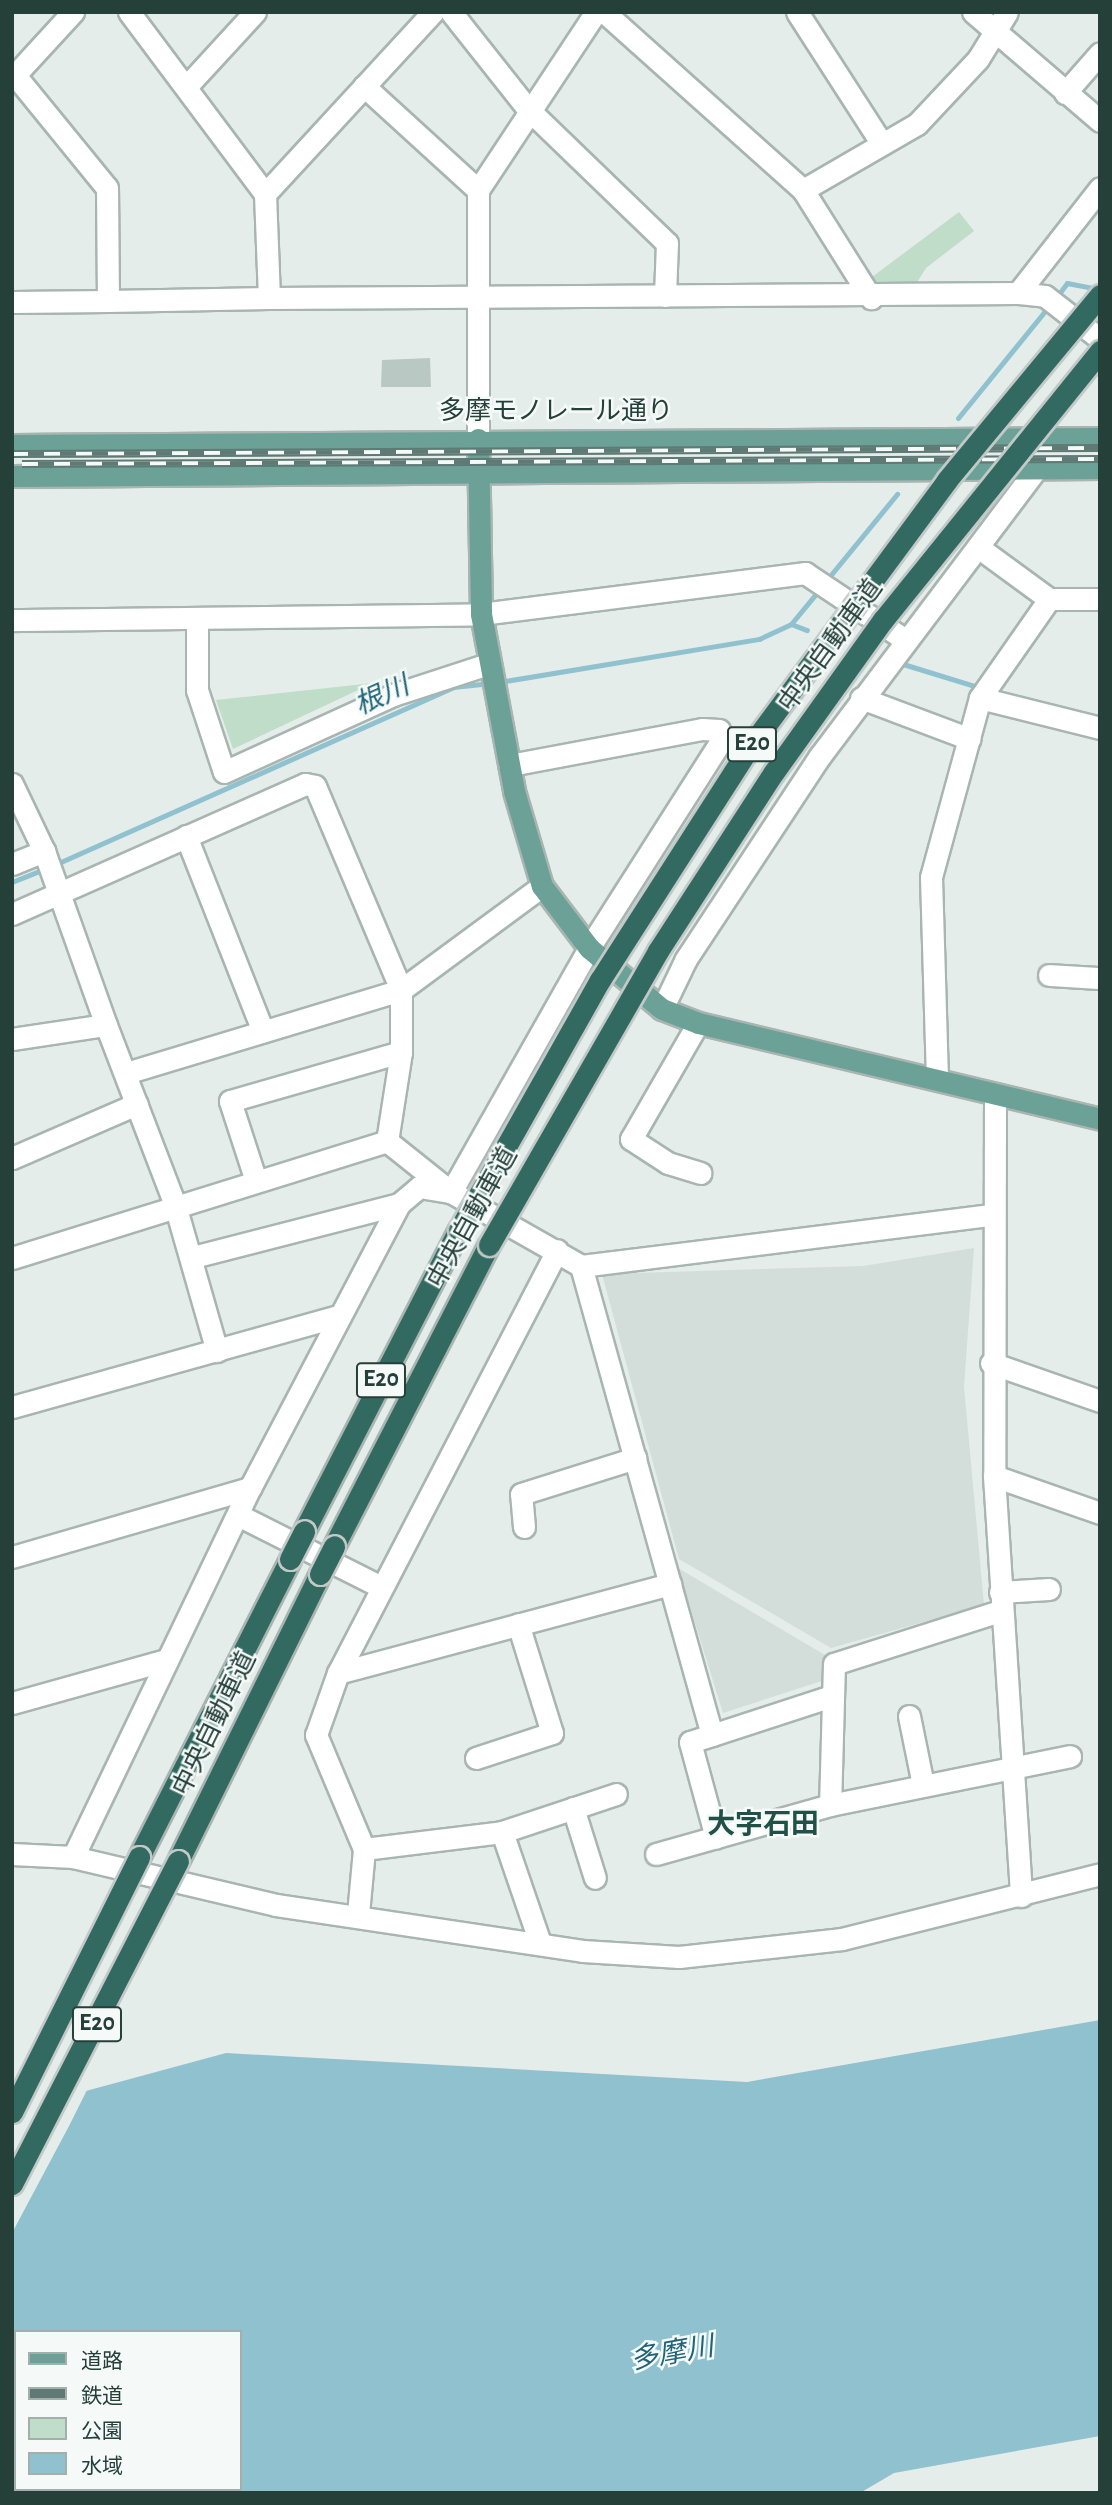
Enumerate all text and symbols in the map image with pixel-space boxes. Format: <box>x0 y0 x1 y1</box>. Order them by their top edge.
street label: 多摩モノレール通り <box>439 396 673 428</box>
street label: 中央自動車道 <box>773 574 889 718</box>
water label: 根川 <box>350 669 414 723</box>
road number: E20 <box>726 724 778 764</box>
street label: 中央自動車道 <box>422 1142 524 1294</box>
road number: E20 <box>355 1360 407 1400</box>
street label: 中央自動車道 <box>167 1647 263 1801</box>
district label: 大字石田 <box>707 1808 819 1842</box>
road number: E20 <box>71 2004 123 2045</box>
legend <box>14 2330 242 2491</box>
water label: 多摩川 <box>628 2330 716 2378</box>
text: 道路 <box>81 2351 123 2372</box>
text: 鉄道 <box>81 2386 123 2407</box>
text: 公園 <box>81 2421 123 2442</box>
text: 水域 <box>81 2456 123 2477</box>

